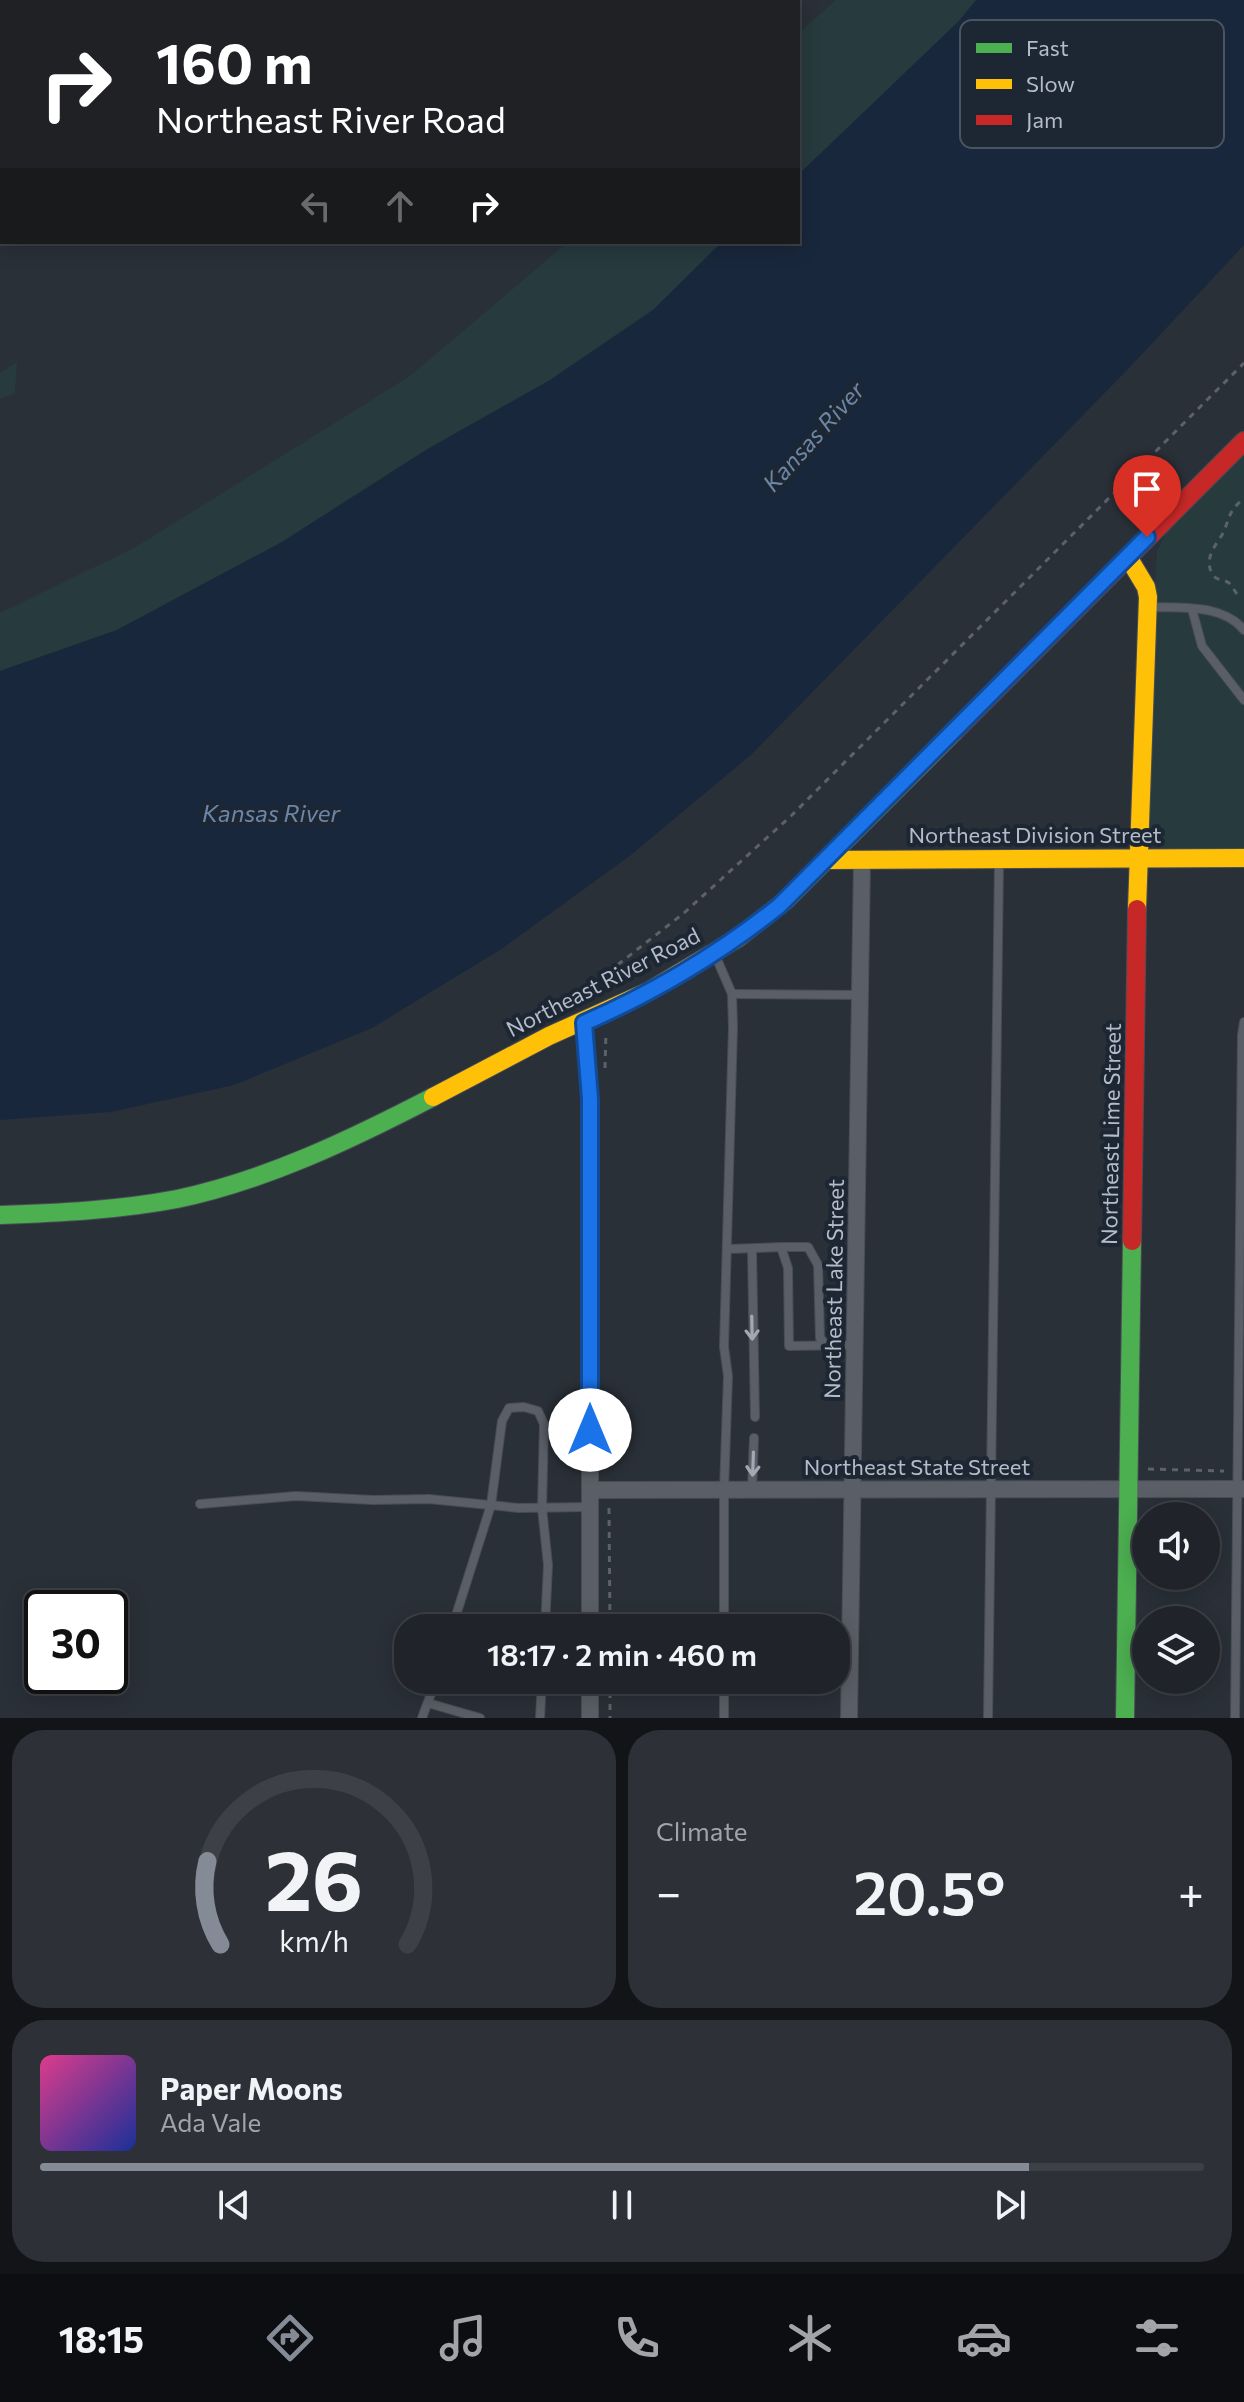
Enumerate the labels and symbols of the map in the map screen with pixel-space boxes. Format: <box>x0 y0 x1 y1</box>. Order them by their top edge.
legend <box>960 20 1224 148</box>
text: Fast <box>1026 34 1069 61</box>
text: Slow <box>1026 70 1075 97</box>
text: Jam <box>1026 106 1063 133</box>
water label: Kansas River <box>756 374 871 497</box>
pin <box>1113 455 1181 537</box>
water label: Kansas River <box>202 798 341 827</box>
street label: Northeast Division Street <box>908 821 1162 848</box>
street label: Northeast River Road <box>501 921 704 1042</box>
street label: Northeast Lime Street <box>1095 1023 1126 1245</box>
street label: Northeast Lake Street <box>818 1179 849 1399</box>
one-way arrow <box>744 1314 760 1341</box>
position arrow <box>548 1388 632 1472</box>
one-way arrow <box>745 1450 760 1477</box>
street label: Northeast State Street <box>804 1453 1030 1480</box>
speed limit sign: 30 <box>24 1590 128 1694</box>

